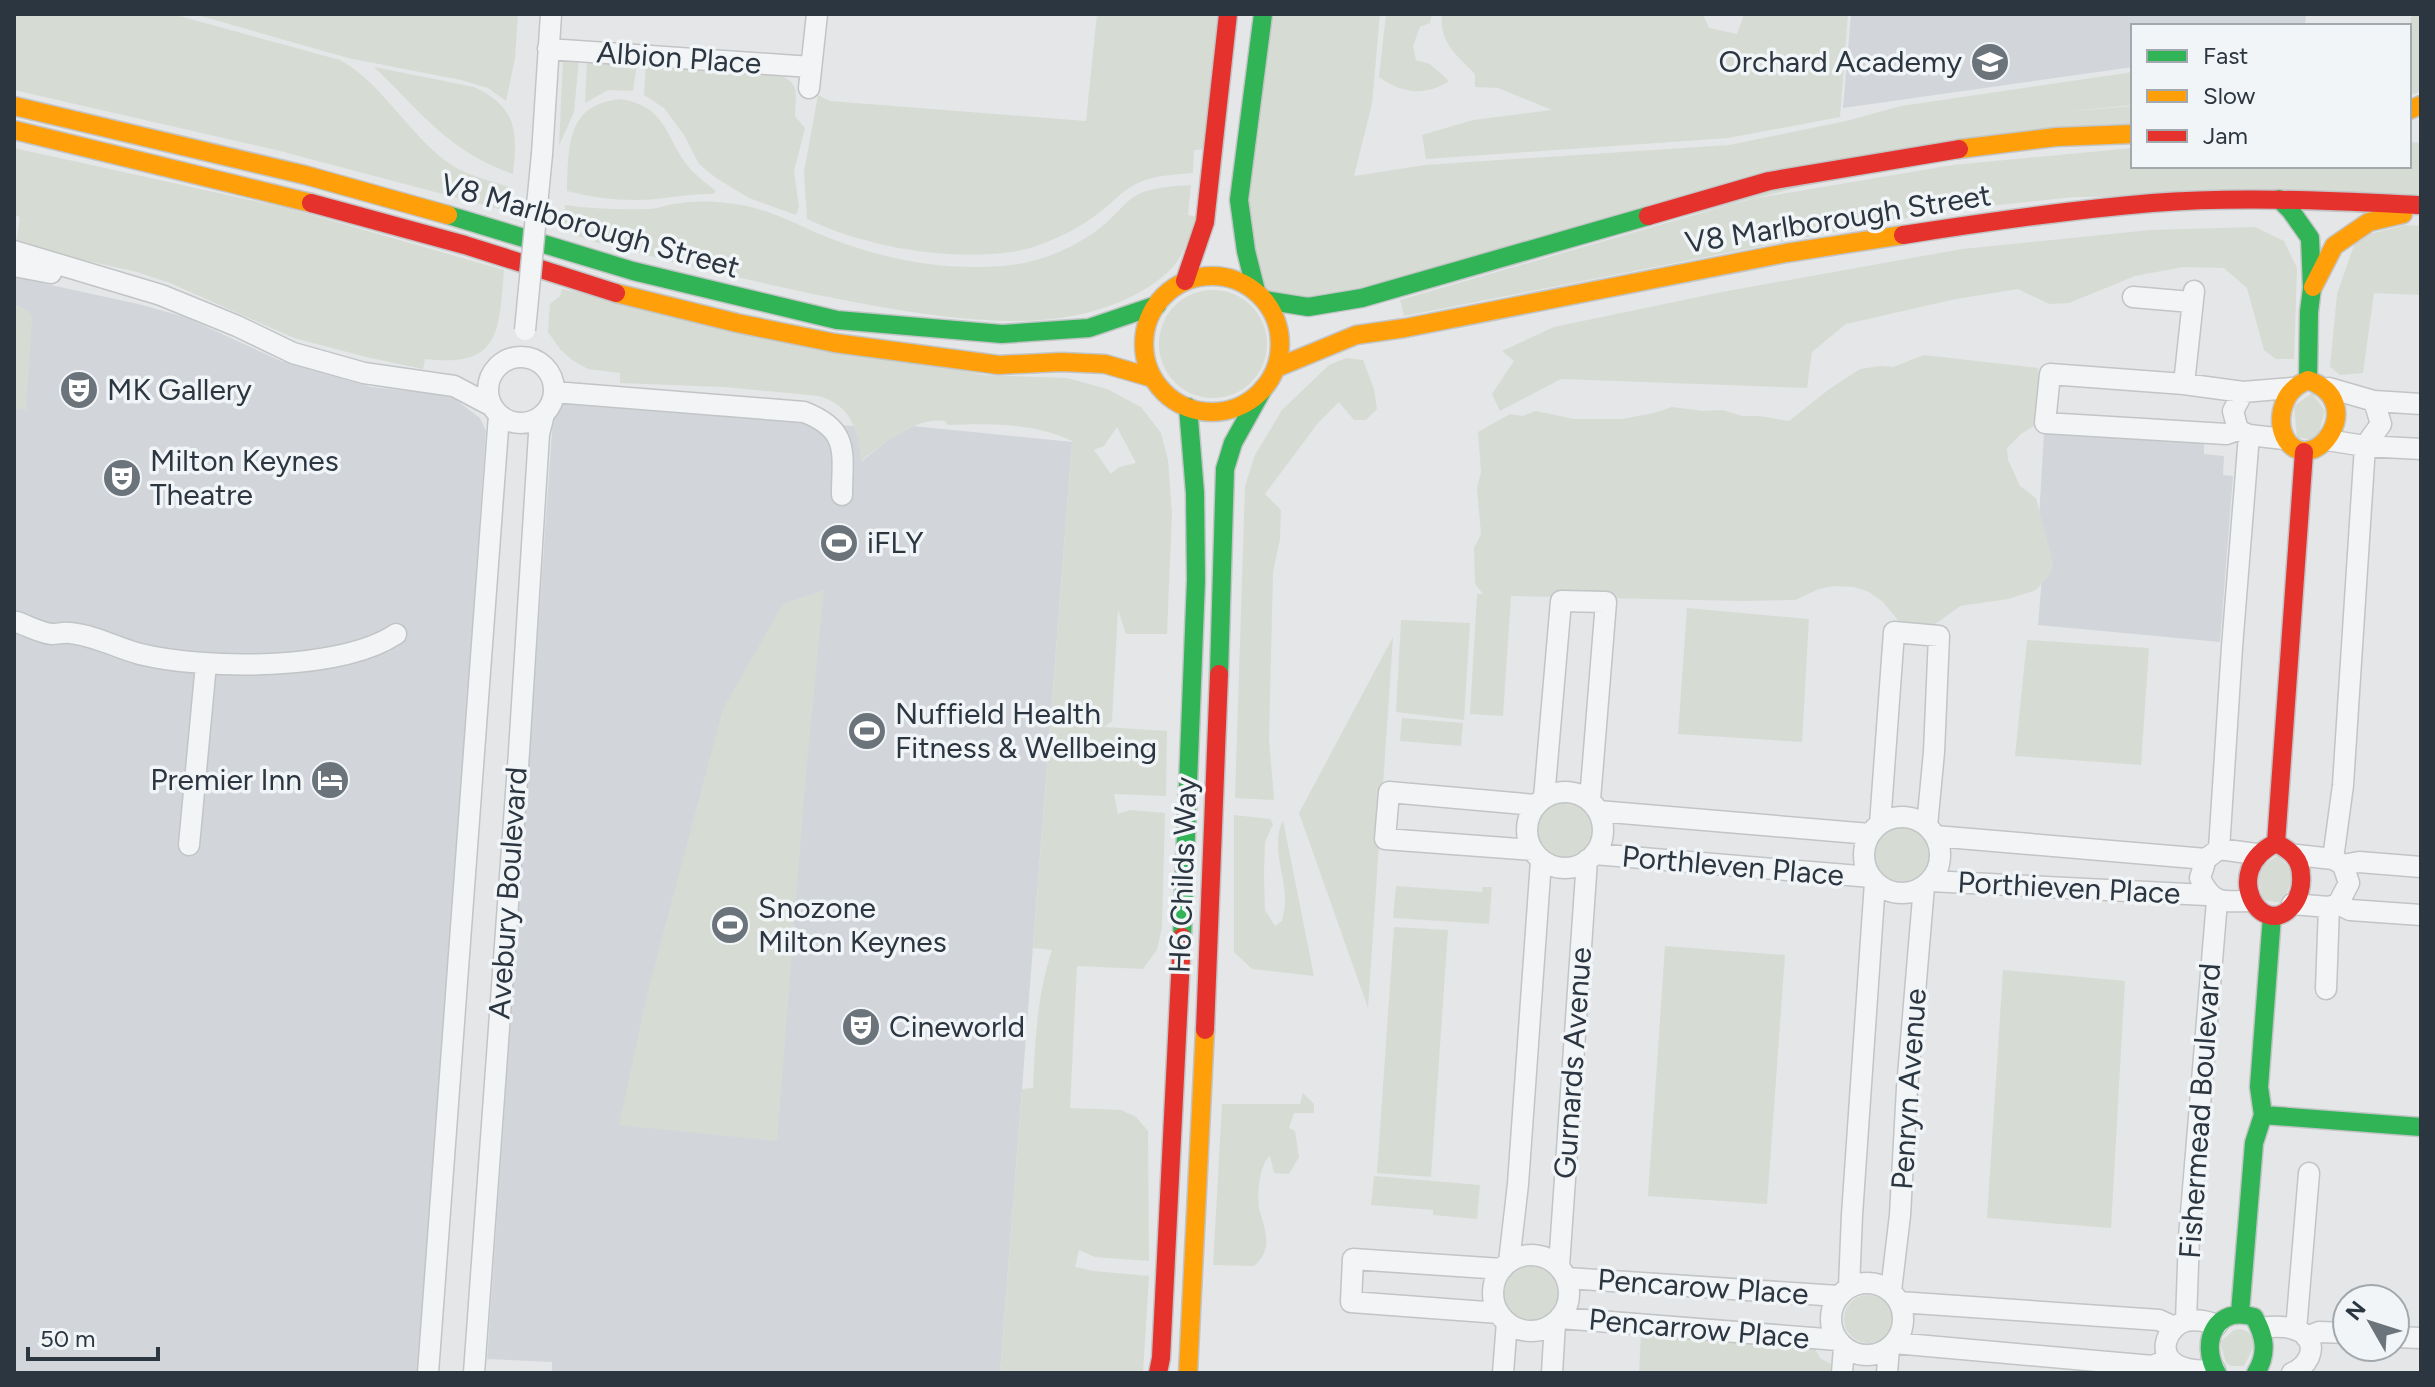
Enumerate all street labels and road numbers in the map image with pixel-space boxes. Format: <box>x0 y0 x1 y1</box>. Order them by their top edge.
street label: Albion Place <box>595 33 763 82</box>
street label: V8 Marlborough Street <box>436 165 744 286</box>
street label: V8 Marlborough Street <box>1682 176 1993 261</box>
street label: Avebury Boulevard <box>480 766 535 1020</box>
street label: H6 Childs Way <box>1161 776 1204 974</box>
street label: Porthleven Place <box>1620 837 1846 894</box>
street label: Porthieven Place <box>1957 863 2181 912</box>
street label: Gurnards Avenue <box>1546 946 1599 1180</box>
street label: Fishermead Boulevard <box>2171 962 2228 1260</box>
street label: Penryn Avenue <box>1883 987 1934 1191</box>
street label: Pencarow Place <box>1596 1261 1810 1312</box>
street label: Pencarrow Place <box>1587 1300 1811 1357</box>

